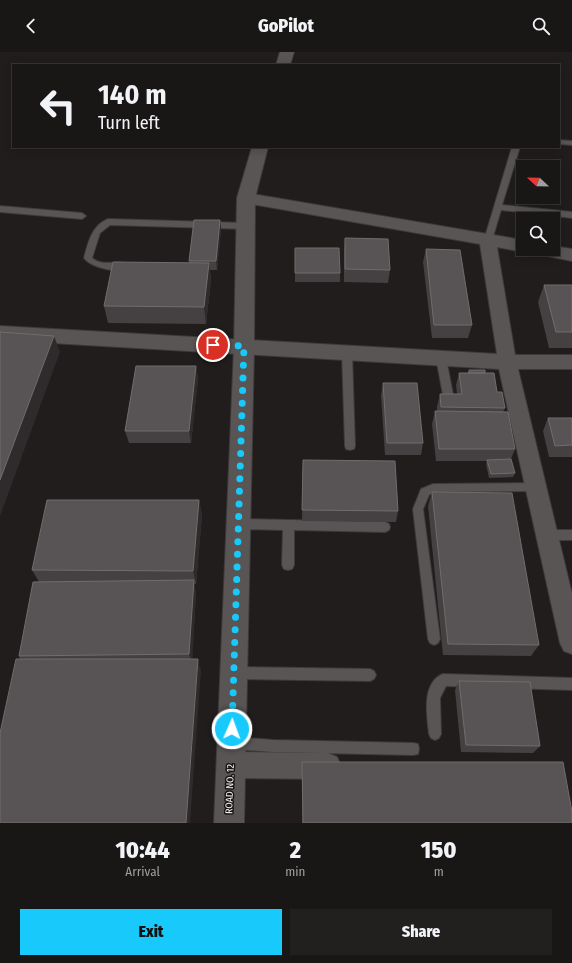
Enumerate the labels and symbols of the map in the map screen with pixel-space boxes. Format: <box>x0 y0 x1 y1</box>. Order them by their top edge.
north arrow <box>516 160 560 204</box>
pin <box>196 328 230 362</box>
position arrow <box>211 708 253 750</box>
street label: ROAD NO. 12 <box>223 763 237 814</box>

